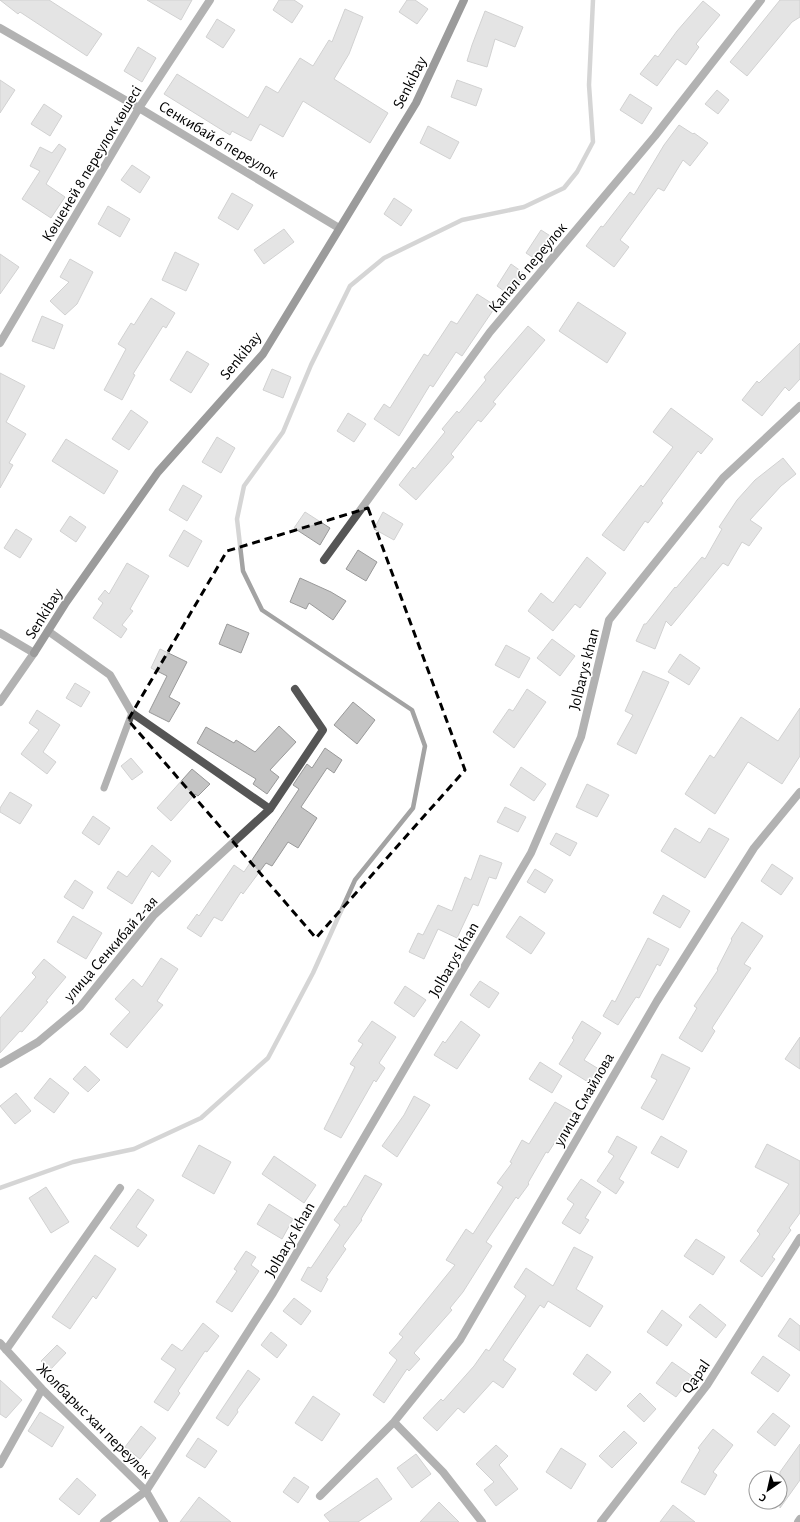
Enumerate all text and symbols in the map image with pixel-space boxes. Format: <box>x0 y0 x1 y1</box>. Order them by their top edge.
street label: Senkibay <box>390 54 431 112</box>
street label: Көшеней 8 переулок көшесі <box>39 83 146 245</box>
street label: Сенкибай 6 переулок <box>155 98 282 183</box>
street label: Капал 6 переулок <box>486 219 571 316</box>
street label: Senkibay <box>217 329 266 383</box>
street label: Senkibay <box>22 585 66 642</box>
street label: Jolbarys khan <box>566 627 603 712</box>
street label: улица Сенкибай 2-ая <box>60 893 161 1006</box>
street label: Jolbarys khan <box>426 919 483 1000</box>
street label: улица Смайлова <box>550 1050 618 1150</box>
street label: Jolbarys khan <box>262 1199 319 1280</box>
street label: Qapal <box>679 1357 714 1397</box>
street label: Жолбарыс хан переулок <box>33 1360 155 1482</box>
north arrow <box>748 1470 788 1510</box>
text: С <box>757 1492 768 1504</box>

